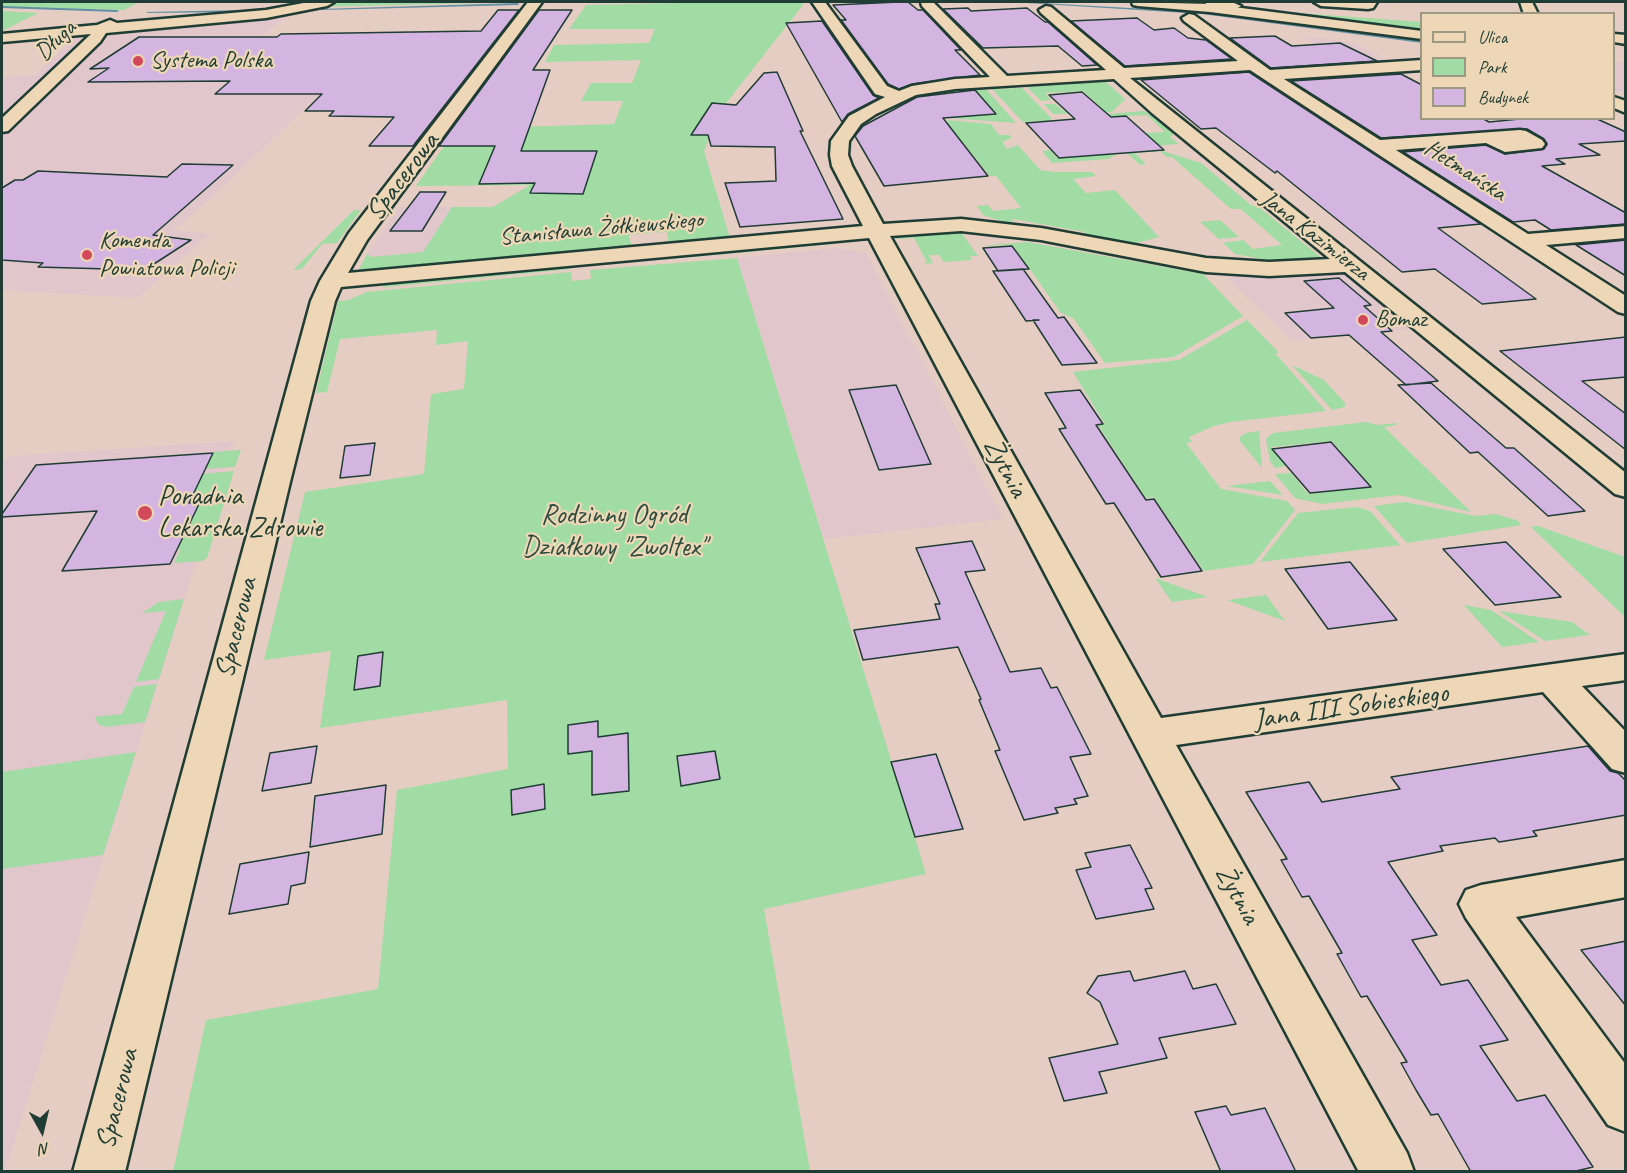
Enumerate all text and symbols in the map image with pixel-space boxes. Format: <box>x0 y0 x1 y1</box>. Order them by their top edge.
legend <box>1420 12 1615 120</box>
street label: Długa <box>29 15 83 67</box>
text: Ulica <box>1478 26 1507 48</box>
place label: Systema Polska <box>150 47 272 75</box>
marker: Systema Polska <box>131 54 145 68</box>
text: Park <box>1478 56 1507 78</box>
text: Budynek <box>1478 86 1528 108</box>
street label: Spacerowa <box>359 126 447 228</box>
street label: Hetmańska <box>1419 134 1511 208</box>
street label: Jana Kazimierza <box>1255 185 1375 287</box>
street label: Stanisława Żółkiewskiego <box>498 206 704 252</box>
place label: Komenda Powiatowa Policji <box>99 227 234 283</box>
marker: Komenda Powiatowa Policji <box>80 248 94 262</box>
place label: Bomaz <box>1375 306 1427 334</box>
marker: Bomaz <box>1356 313 1370 327</box>
street label: Żytnia <box>975 433 1035 503</box>
place label: Poradnia Lekarska Zdrowie <box>158 480 322 546</box>
park label: Rodzinny Ogród Działkowy "Zwoltex" <box>522 499 706 565</box>
marker: Poradnia Lekarska Zdrowie <box>136 504 154 522</box>
street label: Spacerowa <box>208 574 266 682</box>
street label: Jana III Sobieskiego <box>1252 677 1450 737</box>
street label: Żytnia <box>1207 860 1267 930</box>
street label: Spacerowa <box>89 1045 147 1153</box>
north arrow <box>12 1101 72 1161</box>
text: N <box>38 1138 51 1159</box>

